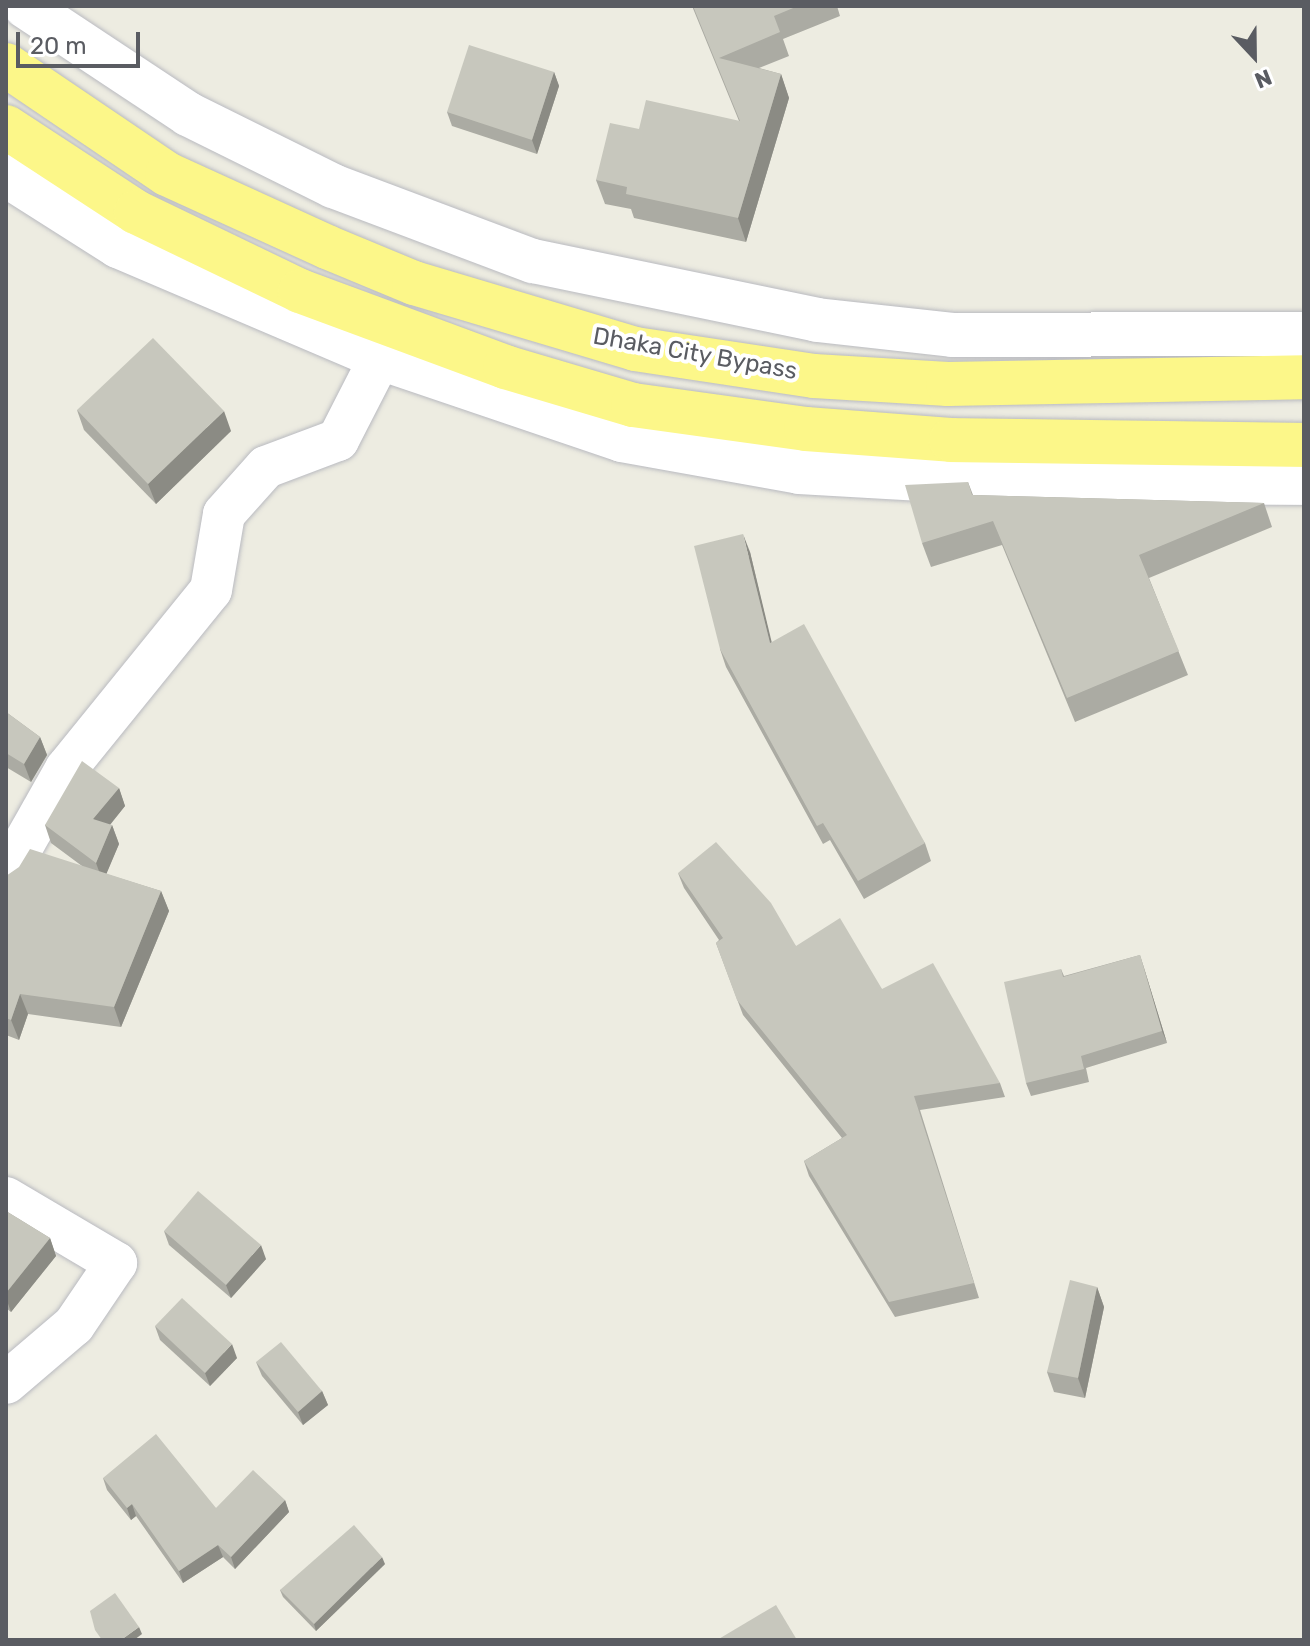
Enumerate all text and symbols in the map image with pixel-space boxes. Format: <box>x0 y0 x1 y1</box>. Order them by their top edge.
scale bar <box>20 16 144 66</box>
north arrow <box>1214 16 1294 96</box>
text: 20 m <box>30 32 87 60</box>
text: N <box>1251 63 1276 94</box>
street label: Dhaka City Bypass <box>590 322 800 386</box>

